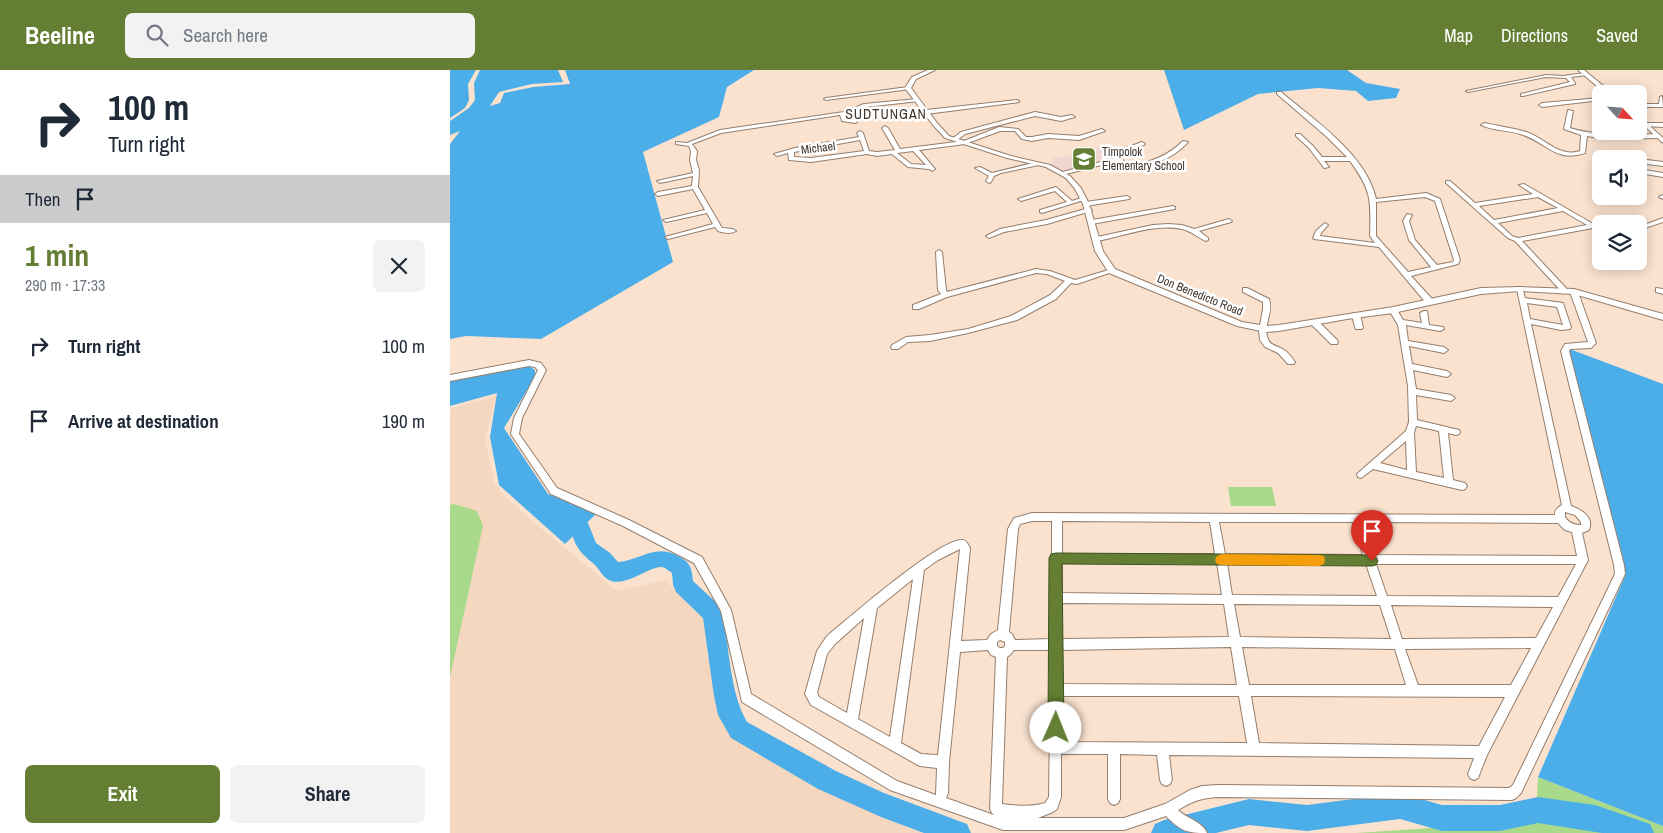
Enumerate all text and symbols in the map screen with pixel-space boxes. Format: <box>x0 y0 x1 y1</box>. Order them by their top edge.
search box <box>125 13 475 58</box>
text: Beeline <box>25 19 95 51</box>
icon: search <box>143 21 171 49</box>
text: Search here <box>183 22 268 48</box>
text: Map <box>1444 23 1473 48</box>
text: Directions <box>1501 23 1568 48</box>
text: Saved <box>1596 23 1638 48</box>
text: 100 m <box>108 84 189 131</box>
north arrow <box>1592 85 1648 140</box>
map controls <box>1592 85 1647 270</box>
icon: right <box>25 90 90 155</box>
district label: SUDTUNGAN <box>845 105 927 123</box>
text: Turn right <box>108 129 185 159</box>
street label: Michael <box>800 138 836 158</box>
place label: Timpolok Elementary School <box>1102 144 1185 174</box>
school or university icon: Timpolok Elementary School <box>1071 146 1097 172</box>
button: sound <box>1592 150 1647 205</box>
icon: arrive <box>71 185 99 213</box>
text: Then <box>25 186 61 212</box>
button: layers <box>1592 215 1647 270</box>
text: 1 min <box>25 235 89 275</box>
button: close <box>373 240 425 292</box>
street label: Don Benedicto Road <box>1155 270 1245 320</box>
text: 290 m · 17:33 <box>25 274 105 296</box>
icon: right <box>25 332 53 360</box>
text: Turn right <box>68 333 140 359</box>
text: 100 m <box>382 333 425 359</box>
icon: arrive <box>25 407 53 435</box>
text: Arrive at destination <box>68 408 219 434</box>
text: 190 m <box>382 408 425 434</box>
pin <box>1351 510 1393 561</box>
icon: arrive <box>1358 517 1386 545</box>
position arrow <box>1029 701 1081 753</box>
button: Exit <box>25 765 220 823</box>
button: Share <box>230 765 425 823</box>

